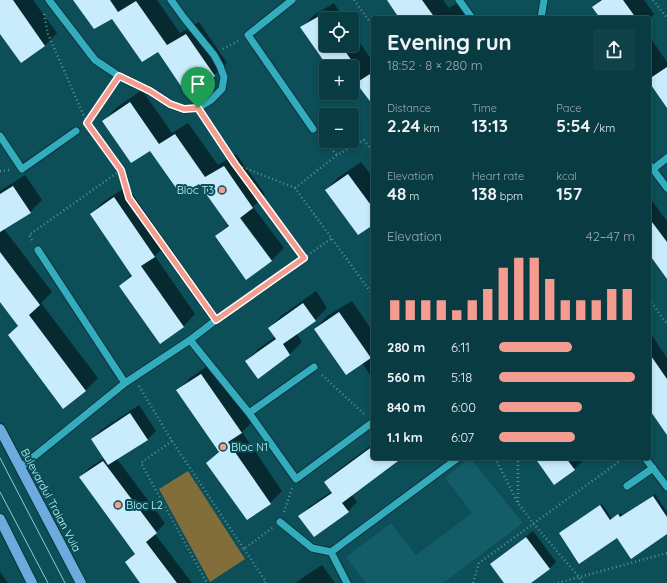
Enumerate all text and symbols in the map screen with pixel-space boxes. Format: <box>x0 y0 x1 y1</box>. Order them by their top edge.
map controls <box>319 12 359 148</box>
button: locate <box>319 12 359 52</box>
text: Evening run <box>387 28 512 56</box>
button: share <box>593 29 635 71</box>
text: 18:52 · 8 × 280 m <box>387 57 483 73</box>
button: + <box>319 60 359 100</box>
pin <box>181 67 215 108</box>
icon: arrive <box>187 73 209 95</box>
text: Distance <box>387 101 431 115</box>
text: Time <box>472 101 497 115</box>
text: Pace <box>556 101 581 115</box>
button: − <box>319 108 359 148</box>
text: 2.24 <box>387 115 421 136</box>
text: 13:13 <box>472 115 508 136</box>
text: 5:54 <box>556 115 591 136</box>
text: km <box>421 121 440 135</box>
text: /km <box>591 121 615 135</box>
text: Elevation <box>387 169 433 183</box>
text: Heart rate <box>472 169 524 183</box>
text: kcal <box>556 169 577 183</box>
place label: Bloc T3 <box>177 183 214 197</box>
text: 48 <box>387 183 406 204</box>
text: 138 <box>472 183 497 204</box>
text: 157 <box>556 183 582 204</box>
marker: Bloc T3 <box>217 185 227 195</box>
text: m <box>406 189 419 203</box>
text: bpm <box>497 189 523 203</box>
text: Elevation <box>387 228 442 244</box>
text: 42–47 m <box>586 228 635 244</box>
text: 280 m <box>387 339 425 355</box>
text: 6:11 <box>451 339 470 355</box>
text: 560 m <box>387 369 425 385</box>
text: 5:18 <box>451 369 472 385</box>
text: 840 m <box>387 399 425 415</box>
text: 6:00 <box>451 399 476 415</box>
text: 1.1 km <box>387 429 423 445</box>
text: 6:07 <box>451 429 474 445</box>
place label: Bloc N1 <box>231 440 268 454</box>
marker: Bloc N1 <box>218 442 228 452</box>
street label: Bulevardul Traian Vuia <box>18 446 84 554</box>
place label: Bloc L2 <box>126 498 163 512</box>
marker: Bloc L2 <box>113 500 123 510</box>

